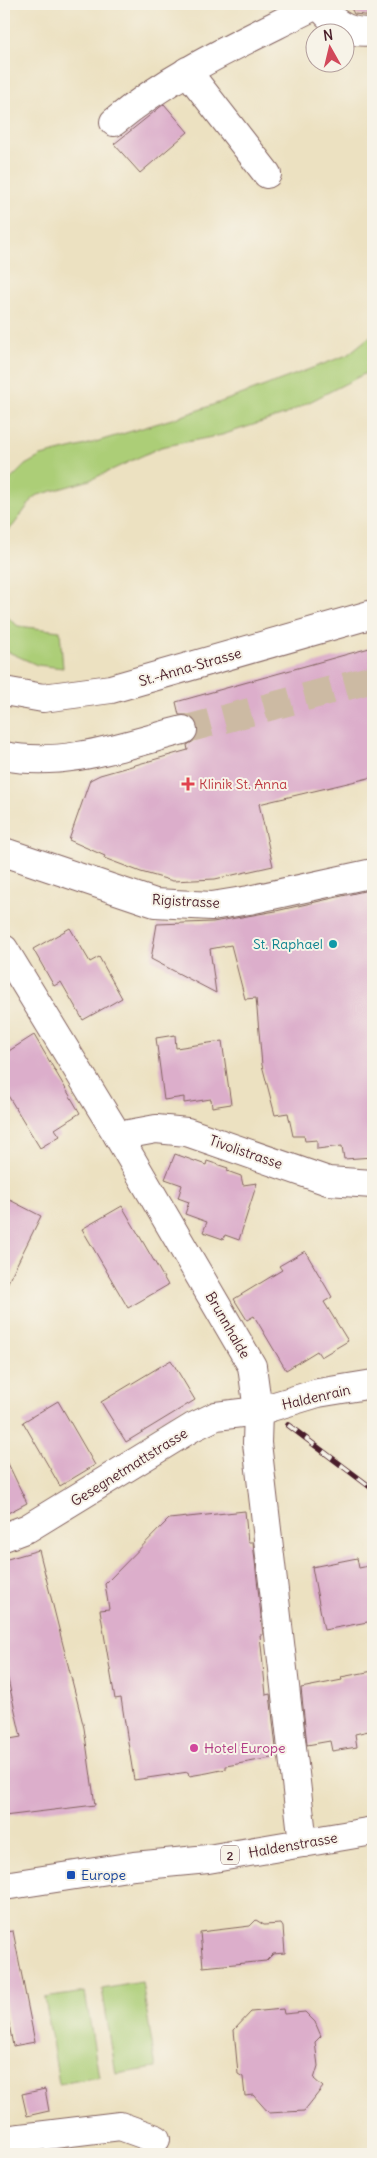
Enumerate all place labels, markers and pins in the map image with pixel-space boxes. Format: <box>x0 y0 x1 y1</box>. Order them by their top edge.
place label: Klinik St. Anna <box>199 775 287 793</box>
marker: Klinik St. Anna <box>181 777 195 791</box>
place label: St. Raphael <box>253 935 323 953</box>
marker: St. Raphael <box>327 938 339 950</box>
place label: Hotel Europe <box>204 1739 286 1757</box>
marker: Hotel Europe <box>188 1742 200 1754</box>
place label: Europe <box>81 1866 126 1884</box>
marker: Europe <box>65 1869 77 1881</box>

